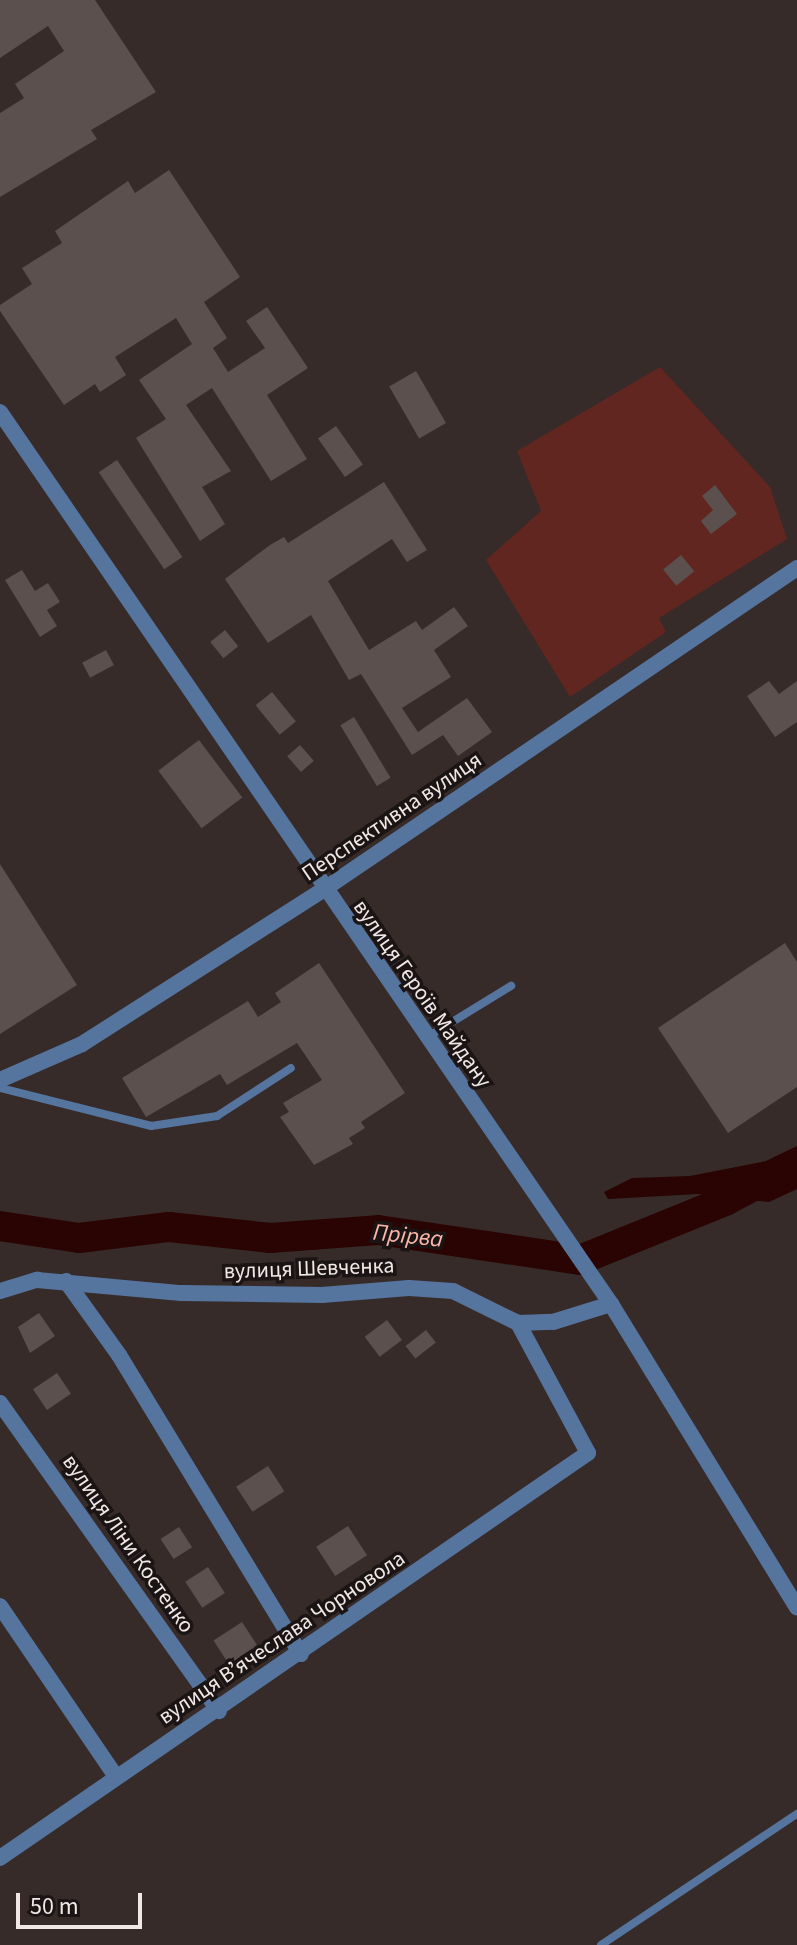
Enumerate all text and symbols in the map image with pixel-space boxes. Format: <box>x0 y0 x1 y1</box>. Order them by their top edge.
street label: Перспективна вулиця <box>297 747 487 887</box>
street label: вулиця Героїв Майдану <box>347 895 497 1093</box>
water label: Прірва <box>371 1218 445 1254</box>
street label: вулиця Шевченка <box>223 1253 395 1285</box>
street label: вулиця Ліни Костенко <box>56 1450 200 1638</box>
street label: вулиця Вʼячеслава Чорновола <box>154 1546 410 1730</box>
scale bar <box>20 1877 146 1927</box>
text: 50 m <box>30 1889 79 1924</box>

